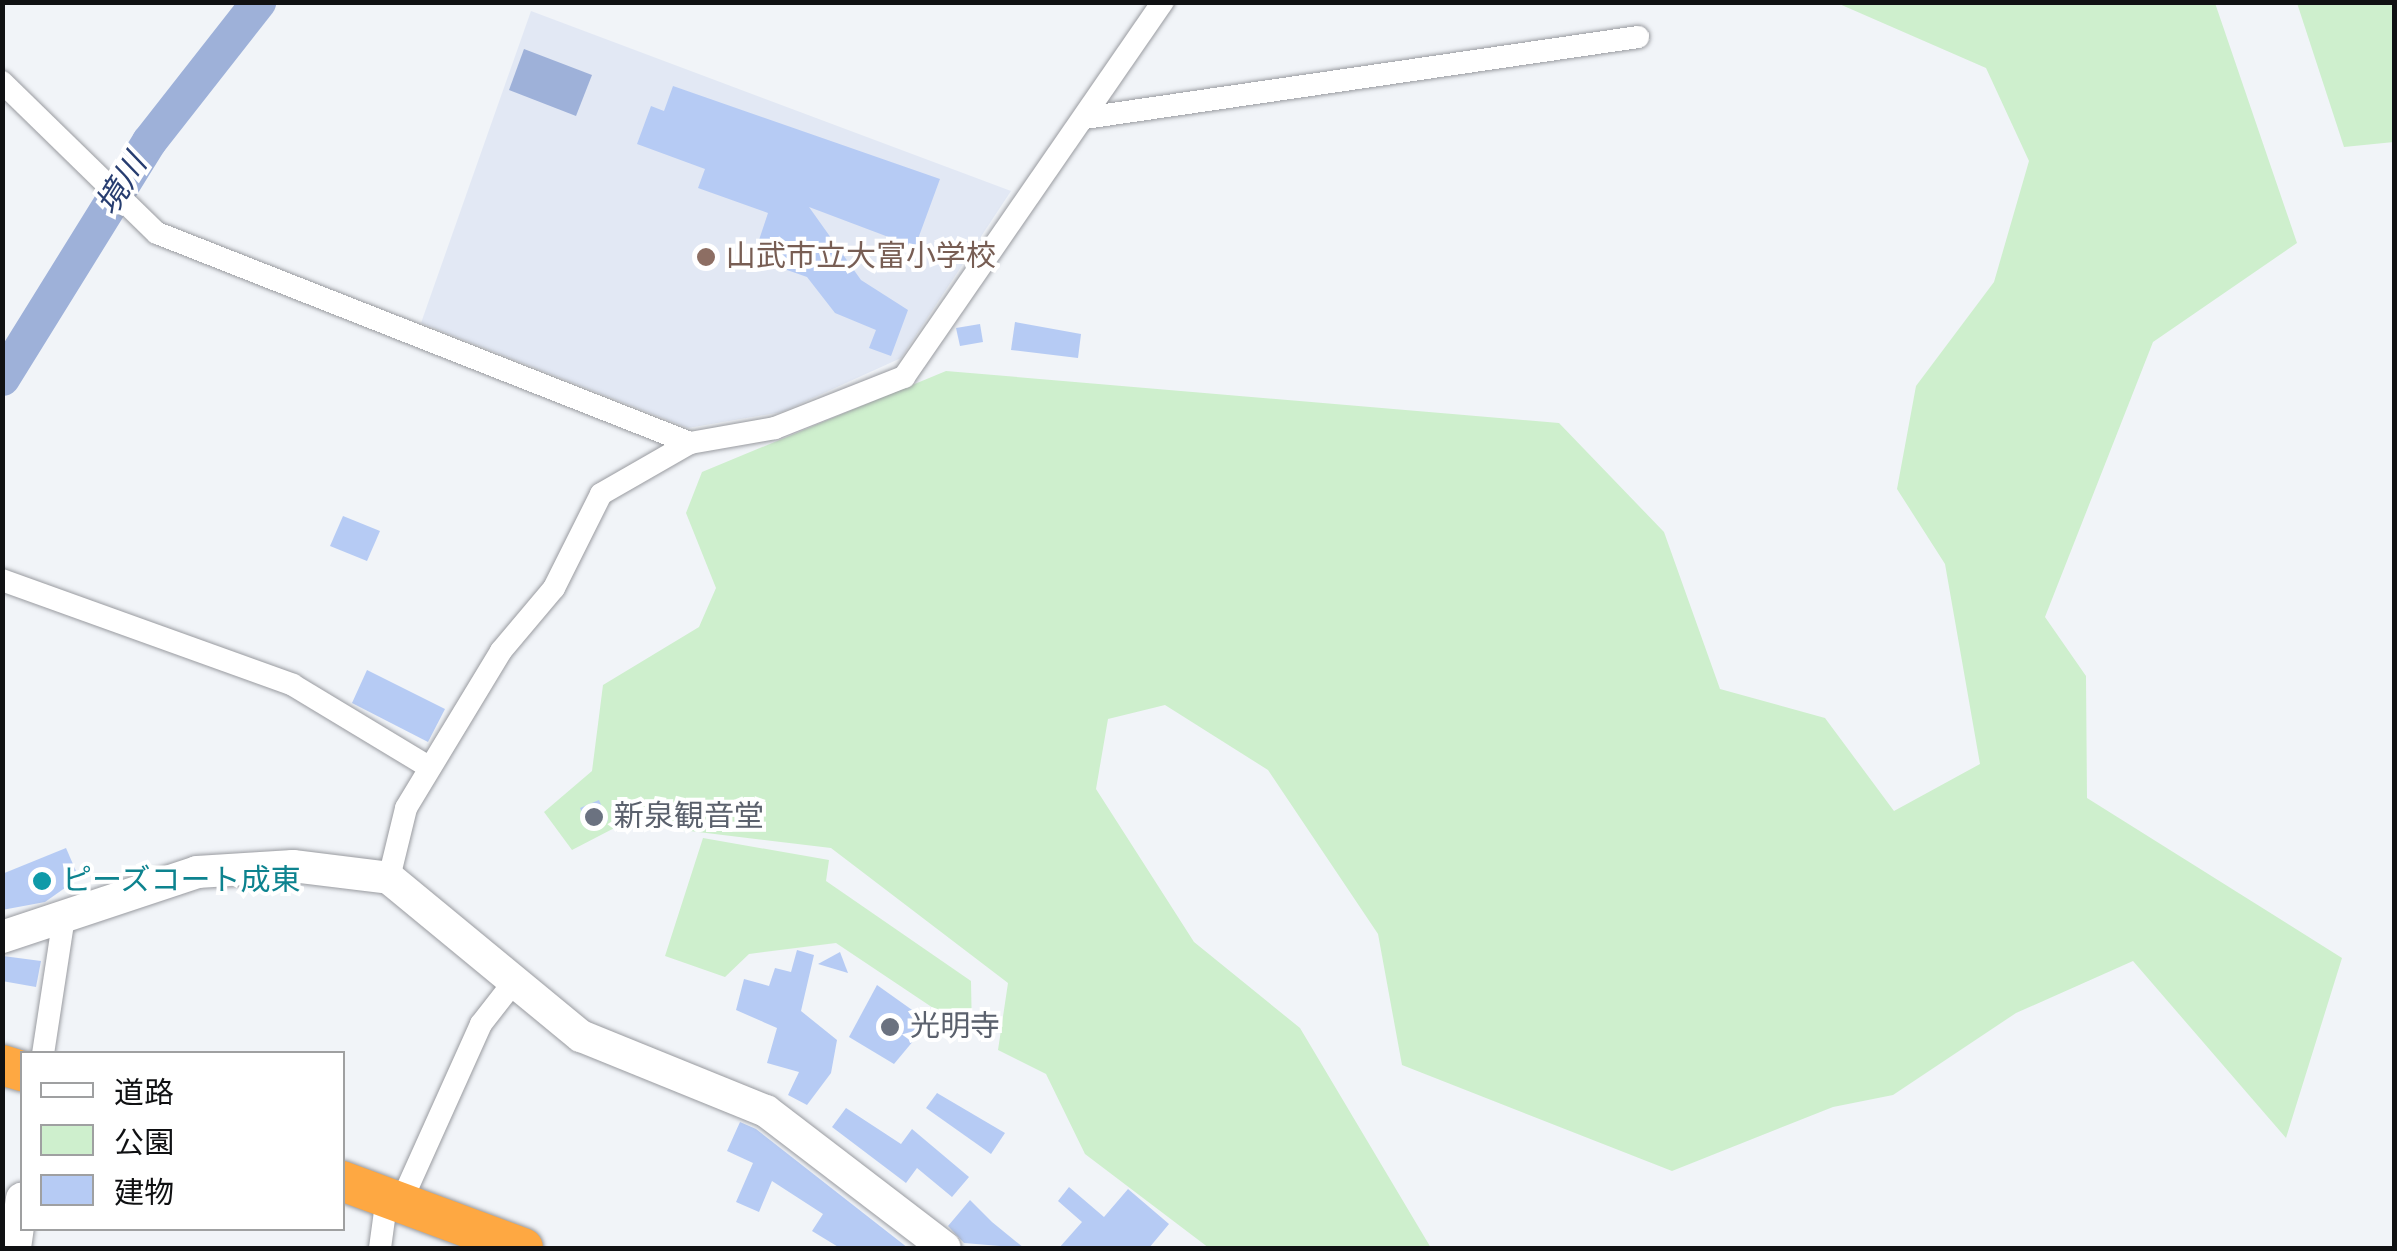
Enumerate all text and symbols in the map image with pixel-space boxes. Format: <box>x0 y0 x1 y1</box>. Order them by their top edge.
water label: 境川 <box>89 148 155 222</box>
place label: 山武市立大富小学校 <box>726 239 996 275</box>
marker: 山武市立大富小学校 <box>695 246 717 268</box>
place label: 新泉観音堂 <box>614 799 764 835</box>
marker: 新泉観音堂 <box>583 806 605 828</box>
place label: ピーズコート成東 <box>62 863 302 899</box>
marker: ピーズコート成東 <box>31 870 53 892</box>
place label: 光明寺 <box>910 1009 1000 1045</box>
marker: 光明寺 <box>879 1016 901 1038</box>
legend <box>20 1051 345 1231</box>
text: 道路 <box>114 1075 174 1112</box>
text: 公園 <box>114 1125 174 1162</box>
text: 建物 <box>114 1175 174 1212</box>

